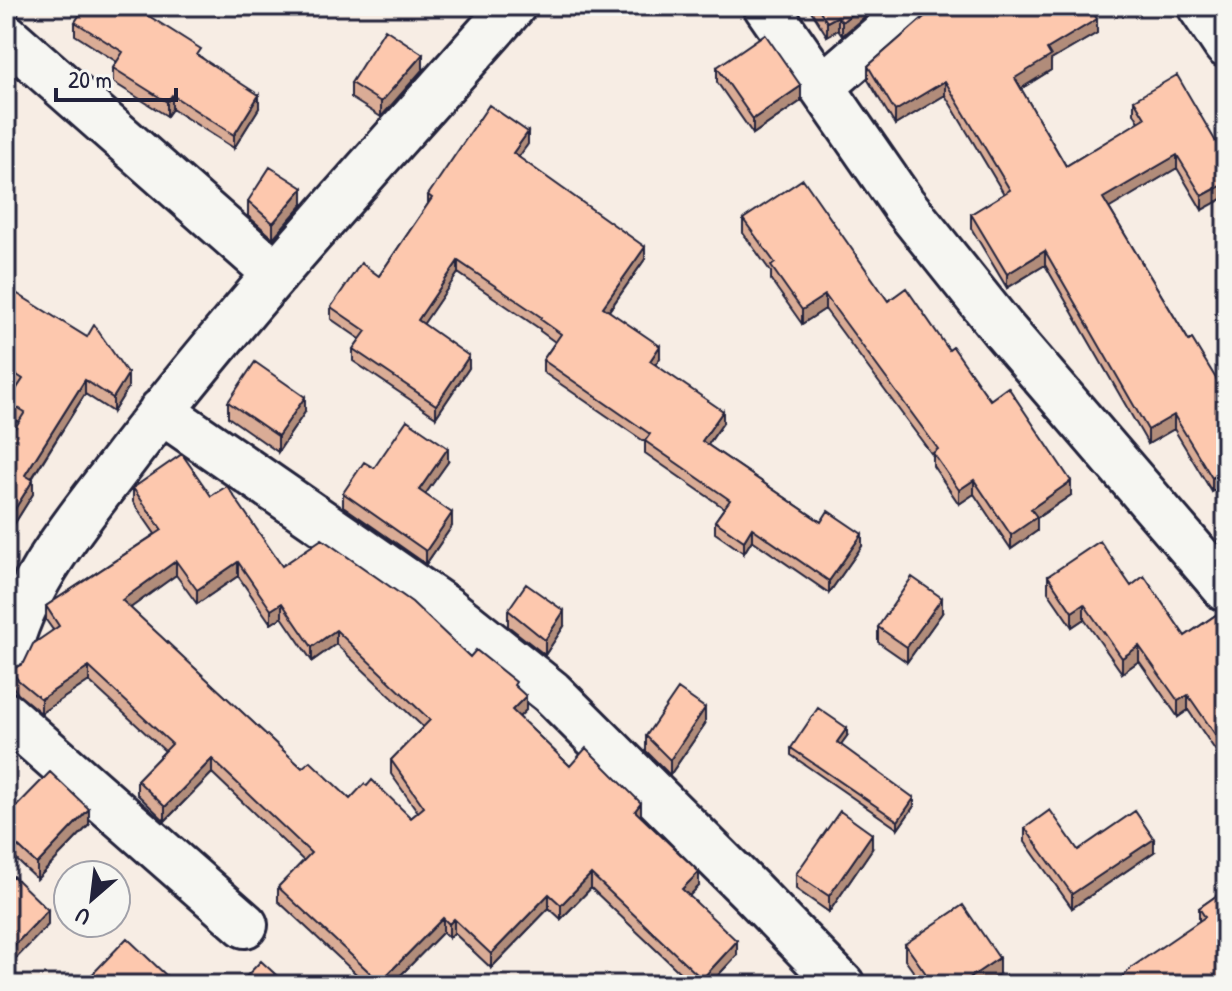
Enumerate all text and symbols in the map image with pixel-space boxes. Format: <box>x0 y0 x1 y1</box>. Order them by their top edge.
scale bar <box>56 52 176 102</box>
text: 20 m <box>68 63 112 95</box>
north arrow <box>52 859 132 939</box>
text: U <box>70 901 95 933</box>

